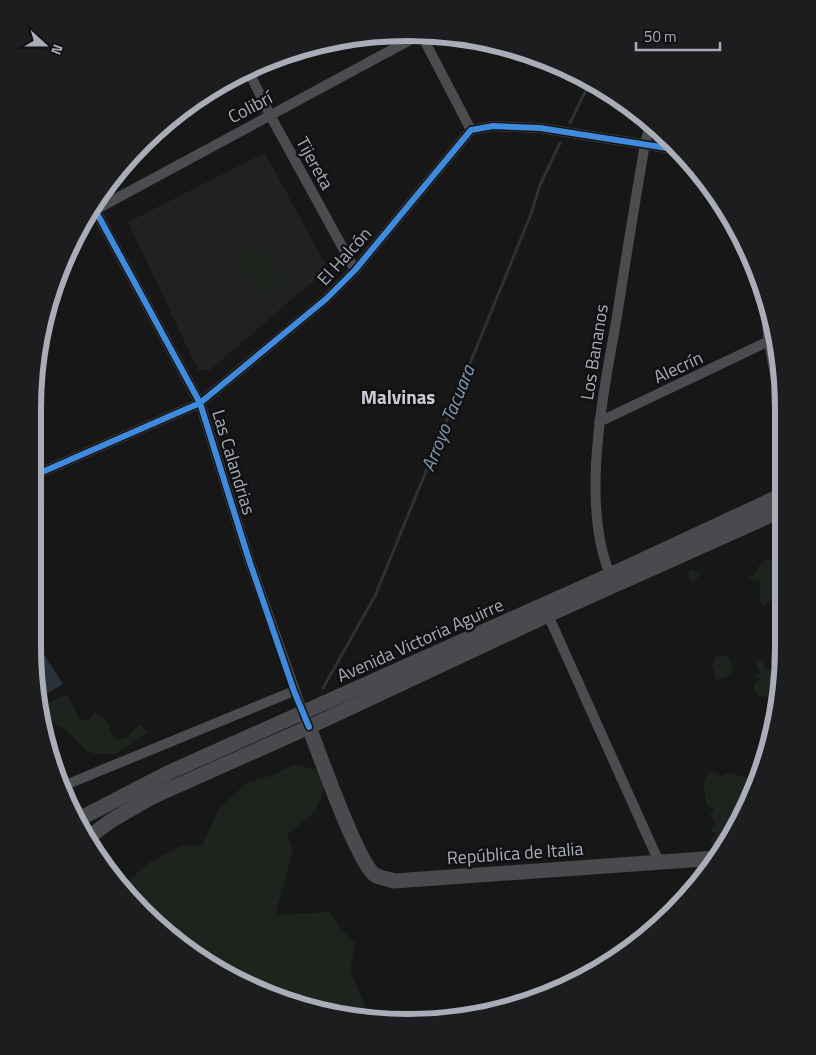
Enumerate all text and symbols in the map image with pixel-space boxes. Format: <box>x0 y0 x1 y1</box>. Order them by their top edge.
north arrow <box>20 20 70 70</box>
scale bar <box>636 20 720 52</box>
text: 50 m <box>644 25 677 48</box>
text: N <box>46 42 69 58</box>
street label: Colibrí <box>223 83 279 130</box>
street label: Tijereta <box>289 132 341 194</box>
street label: El Halcón <box>310 221 378 291</box>
street label: Los Bananos <box>573 302 615 402</box>
street label: Alecrín <box>649 344 707 390</box>
water label: Arroyo Tacuara <box>413 359 482 475</box>
district label: Malvinas <box>361 382 435 411</box>
street label: Las Calandrias <box>205 406 263 518</box>
street label: Avenida Victoria Aguirre <box>332 591 508 689</box>
street label: República de Italia <box>446 835 584 871</box>

